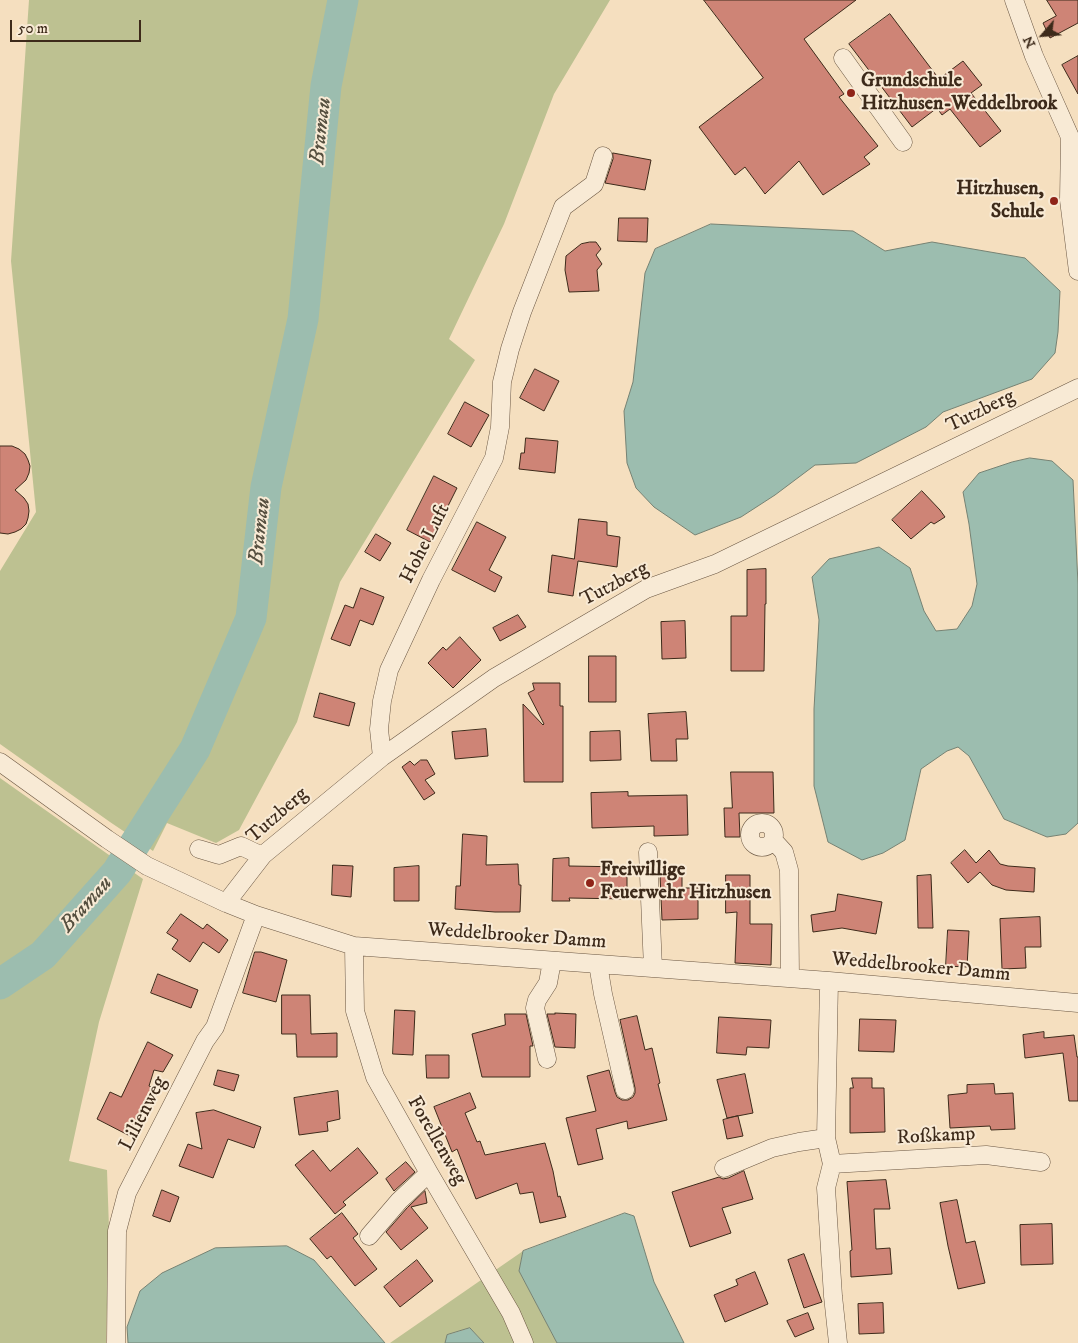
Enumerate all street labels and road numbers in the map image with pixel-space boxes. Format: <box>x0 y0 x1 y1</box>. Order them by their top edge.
street label: Tutzberg <box>943 385 1019 439</box>
street label: Hohe Luft <box>396 500 456 588</box>
street label: Tutzberg <box>577 557 653 613</box>
street label: Tutzberg <box>242 783 314 849</box>
street label: Weddelbrooker Damm <box>427 919 607 955</box>
street label: Weddelbrooker Damm <box>831 948 1011 988</box>
street label: Lilienweg <box>115 1073 173 1155</box>
street label: Forellenweg <box>401 1092 471 1190</box>
street label: Roßkamp <box>896 1123 976 1151</box>

